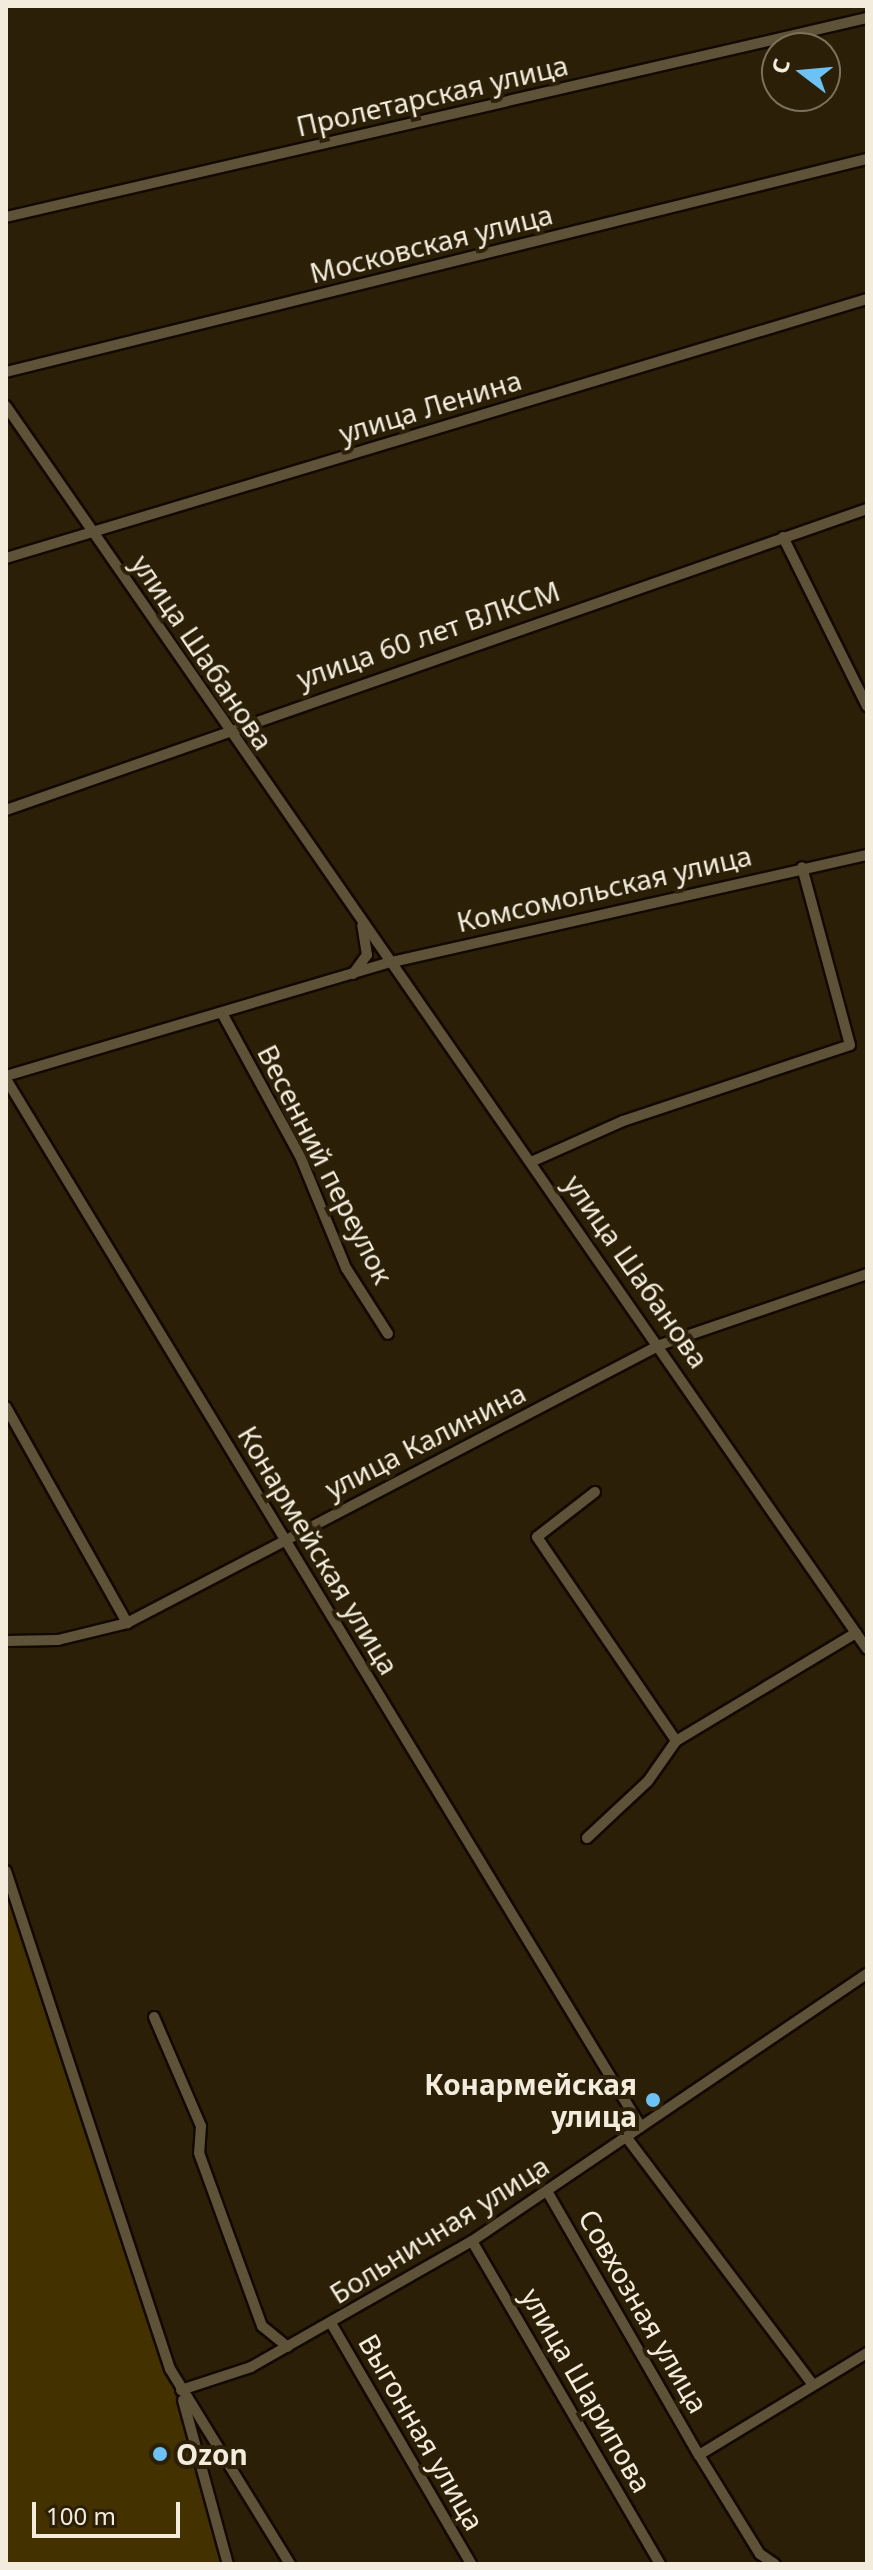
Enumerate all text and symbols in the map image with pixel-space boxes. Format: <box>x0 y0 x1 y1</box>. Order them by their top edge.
north arrow <box>761 32 841 112</box>
street label: Пролетарская улица <box>293 47 571 143</box>
text: С <box>763 55 796 77</box>
street label: Московская улица <box>306 197 556 289</box>
street label: улица Ленина <box>335 362 525 450</box>
street label: улица Шабанова <box>125 548 281 756</box>
street label: улица 60 лет ВЛКСМ <box>292 573 564 695</box>
street label: Комсомольская улица <box>453 838 755 938</box>
street label: Весенний переулок <box>251 1039 401 1289</box>
street label: улица Шабанова <box>558 1168 716 1374</box>
street label: улица Калинина <box>319 1375 531 1505</box>
street label: Конармейская улица <box>231 1420 407 1680</box>
place label: Конармейская улица <box>424 2067 637 2133</box>
marker: Конармейская улица <box>644 2091 662 2109</box>
street label: Больничная улица <box>323 2148 555 2310</box>
street label: Совхозная улица <box>572 2203 716 2419</box>
street label: улица Шарипова <box>515 2282 659 2498</box>
street label: Выгонная улица <box>352 2328 492 2536</box>
place label: Ozon <box>176 2437 248 2471</box>
marker: Ozon <box>151 2445 169 2463</box>
scale bar <box>36 2486 184 2536</box>
text: 100 m <box>46 2499 116 2532</box>

